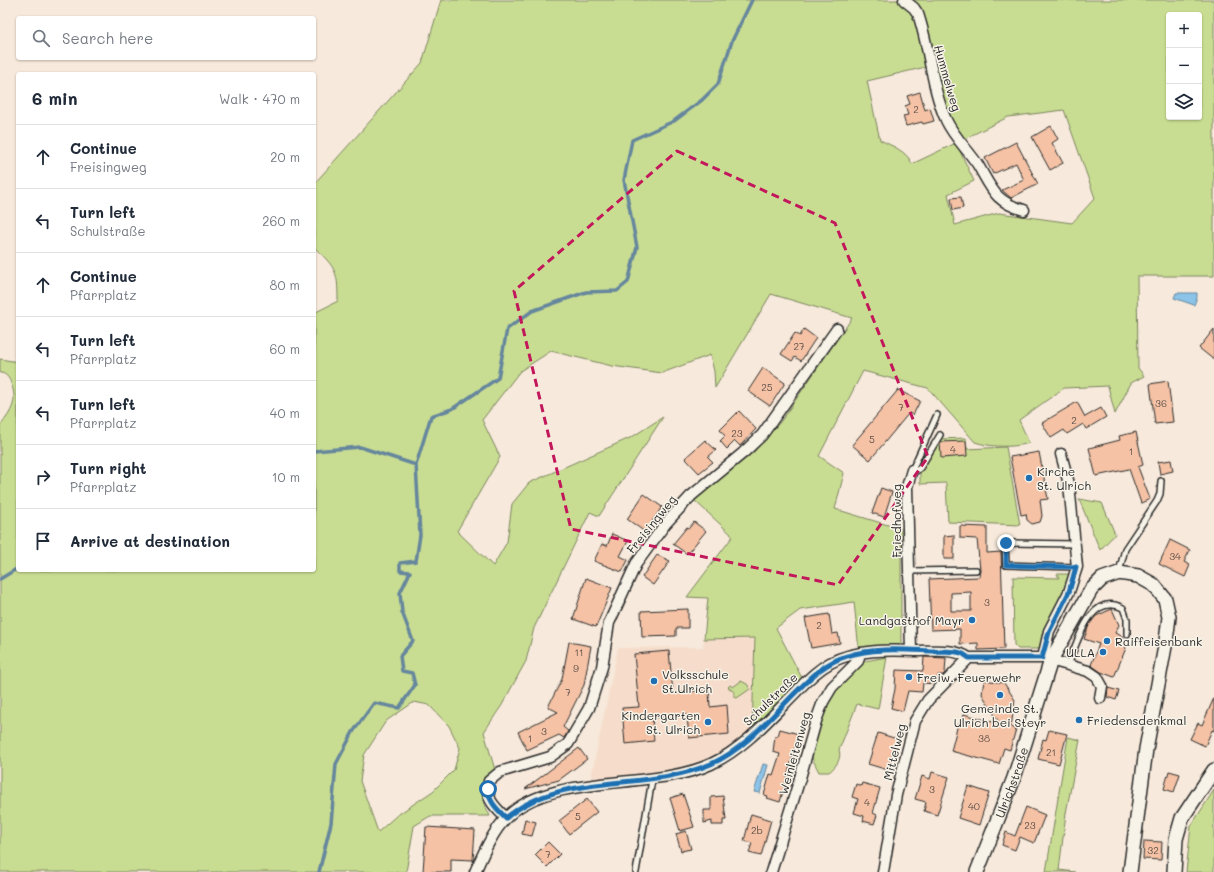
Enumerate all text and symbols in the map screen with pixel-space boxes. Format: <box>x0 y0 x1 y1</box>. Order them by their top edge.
map controls <box>1166 12 1202 120</box>
button: + <box>1166 12 1202 48</box>
search box <box>16 16 316 60</box>
icon: search <box>30 27 52 49</box>
text: Search here <box>62 28 153 48</box>
street label: Hummelweg <box>931 43 965 113</box>
button: − <box>1166 48 1202 84</box>
button: layers <box>1166 84 1202 120</box>
text: 6 min <box>32 87 77 109</box>
text: Walk · 470 m <box>219 90 300 107</box>
house number: 2 <box>913 102 919 116</box>
text: Continue <box>70 138 137 158</box>
icon: ahead <box>32 146 54 168</box>
text: 20 m <box>270 148 300 165</box>
text: Freisingweg <box>70 158 147 175</box>
text: Turn left <box>70 202 135 222</box>
icon: left <box>32 210 54 232</box>
text: 260 m <box>262 212 300 229</box>
text: Schulstraße <box>70 222 146 239</box>
text: Continue <box>70 266 137 286</box>
icon: ahead <box>32 274 54 296</box>
text: 80 m <box>270 276 300 293</box>
text: Pfarrplatz <box>70 286 136 303</box>
text: Turn left <box>70 330 135 350</box>
icon: left <box>32 338 54 360</box>
house number: 27 <box>793 339 805 353</box>
text: 60 m <box>270 340 300 357</box>
text: Pfarrplatz <box>70 350 136 367</box>
house number: 25 <box>761 380 773 394</box>
text: Turn left <box>70 394 135 414</box>
house number: 36 <box>1155 396 1167 410</box>
house number: 7 <box>898 400 904 414</box>
icon: left <box>32 402 54 424</box>
text: 40 m <box>270 404 300 421</box>
house number: 2 <box>1071 413 1077 427</box>
text: Pfarrplatz <box>70 414 136 431</box>
house number: 23 <box>731 426 743 440</box>
house number: 5 <box>869 432 875 446</box>
house number: 4 <box>950 442 956 456</box>
house number: 1 <box>1129 444 1133 458</box>
text: Turn right <box>70 458 147 478</box>
place label: Kirche St. Ulrich <box>1037 463 1091 493</box>
icon: right <box>32 466 54 488</box>
text: 10 m <box>272 468 300 485</box>
marker: Kirche St. Ulrich <box>1024 473 1034 483</box>
text: Pfarrplatz <box>70 478 136 495</box>
street label: Friedhofweg <box>888 484 904 558</box>
street label: Freisingweg <box>623 491 679 556</box>
icon: arrive <box>32 530 54 552</box>
text: Arrive at destination <box>70 531 230 551</box>
route end <box>997 534 1015 552</box>
house number: 34 <box>1169 549 1181 563</box>
house number: 3 <box>984 595 990 609</box>
place label: Landgasthof Mayr <box>859 612 964 628</box>
marker: Landgasthof Mayr <box>967 615 977 625</box>
house number: 2 <box>816 618 822 632</box>
place label: Raiffeisenbank <box>1115 633 1202 649</box>
marker: Raiffeisenbank <box>1102 636 1112 646</box>
place label: ULLA <box>1066 644 1095 660</box>
house number: 11 <box>575 645 583 659</box>
marker: ULLA <box>1098 647 1108 657</box>
house number: 9 <box>573 661 579 675</box>
place label: Volksschule St.Ulrich <box>662 666 729 696</box>
street label: Schulstraße <box>739 669 801 729</box>
place label: Freiw. Feuerwehr <box>917 669 1021 685</box>
marker: Freiw. Feuerwehr <box>904 672 914 682</box>
marker: Volksschule St.Ulrich <box>649 676 659 686</box>
house number: 7 <box>565 685 571 699</box>
marker: Gemeinde St. Ulrich bei Steyr <box>995 690 1005 700</box>
place label: Gemeinde St. Ulrich bei Steyr <box>954 700 1046 730</box>
place label: Kindergarten St. Ulrich <box>622 707 700 737</box>
street label: Weinleitenweg <box>775 710 813 796</box>
place label: Friedensdenkmal <box>1087 712 1186 728</box>
marker: Friedensdenkmal <box>1074 715 1084 725</box>
marker: Kindergarten St. Ulrich <box>703 717 713 727</box>
street label: Mittelweg <box>879 722 909 782</box>
house number: 3 <box>541 724 547 738</box>
house number: 1 <box>528 731 532 745</box>
house number: 38 <box>978 731 990 745</box>
street label: Ulrichstraße <box>991 745 1031 820</box>
house number: 21 <box>1046 745 1056 759</box>
route start <box>479 780 497 798</box>
house number: 3 <box>929 782 935 796</box>
house number: 4 <box>864 795 870 809</box>
house number: 40 <box>968 799 980 813</box>
house number: 5 <box>575 809 581 823</box>
house number: 23 <box>1024 818 1036 832</box>
house number: 2b <box>751 823 763 837</box>
house number: 32 <box>1147 843 1159 857</box>
house number: 7 <box>545 847 551 861</box>

